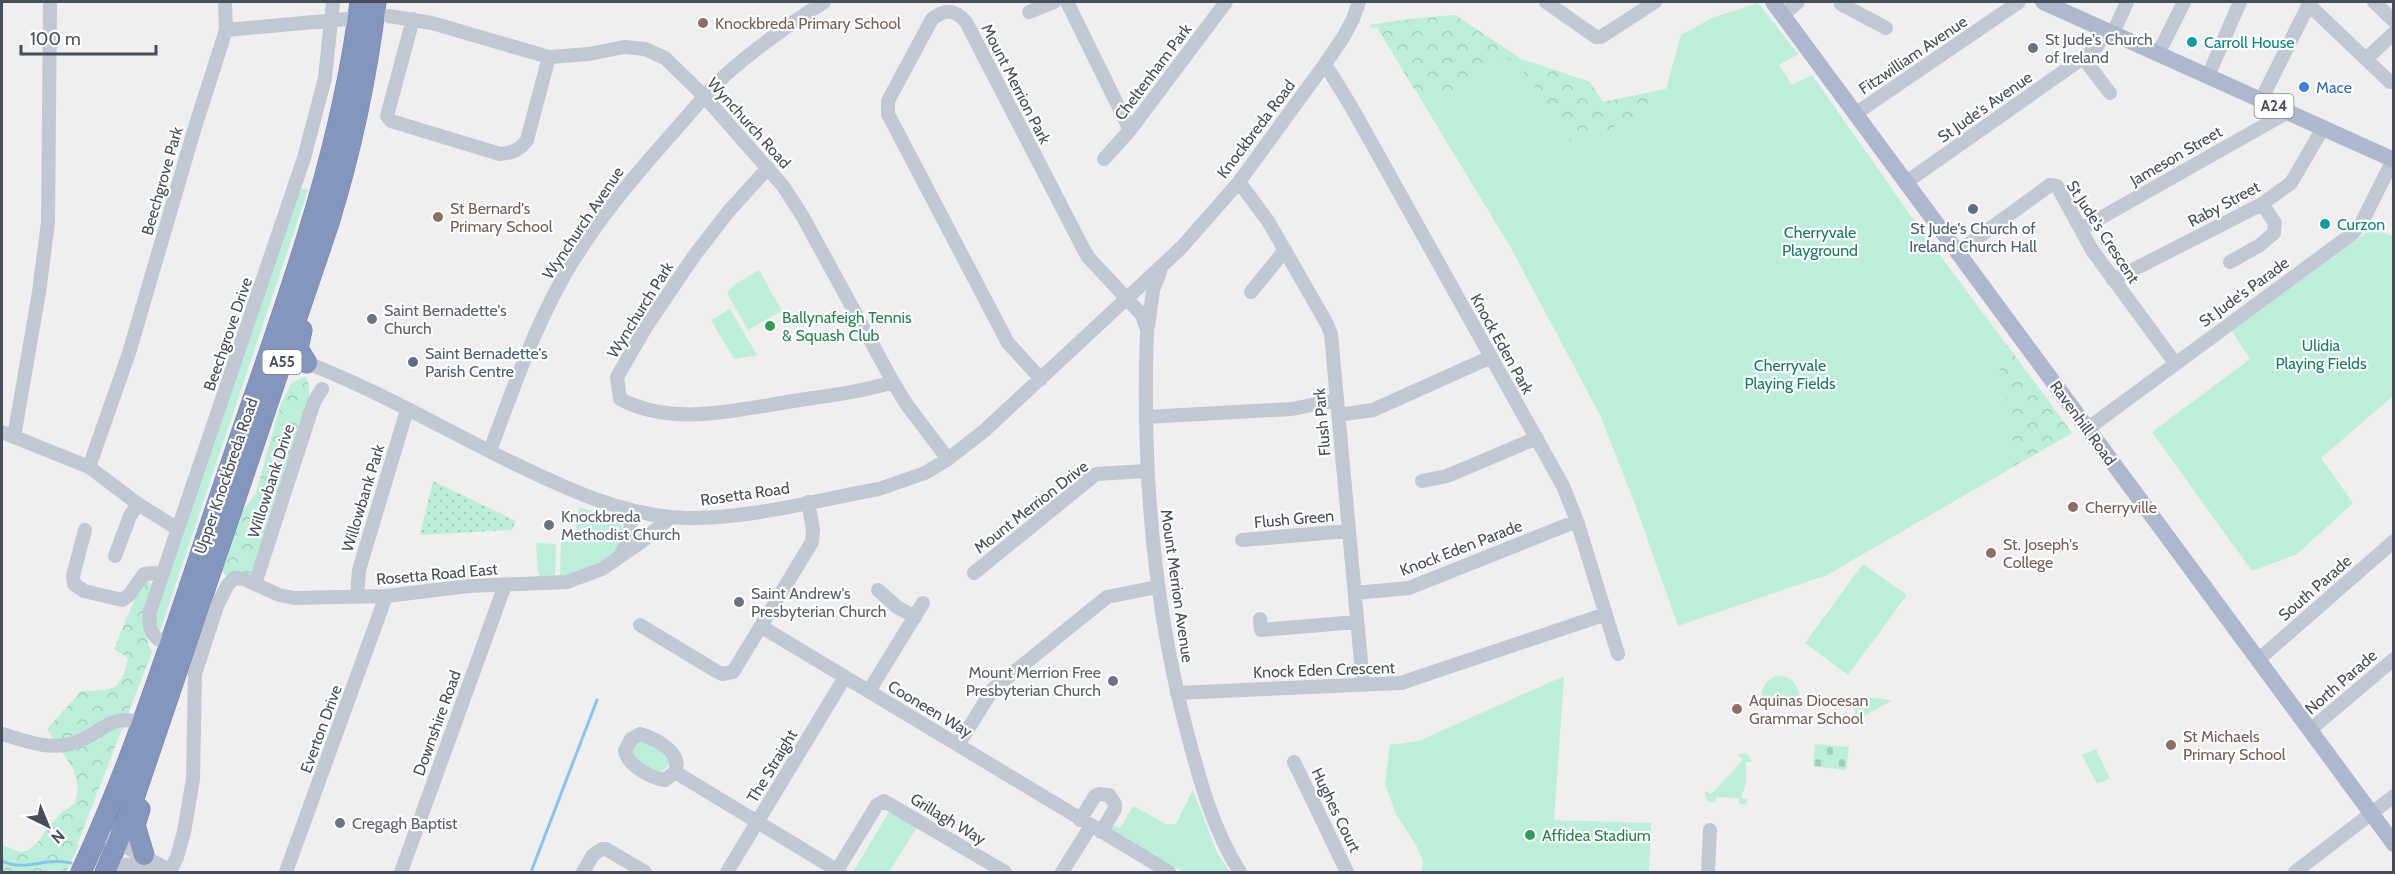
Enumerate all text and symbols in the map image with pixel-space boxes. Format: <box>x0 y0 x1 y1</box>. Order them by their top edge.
street label: Fitzwilliam Avenue <box>1855 12 1971 98</box>
place label: Knockbreda Primary School <box>715 14 901 33</box>
marker: Knockbreda Primary School <box>696 16 710 30</box>
scale bar <box>21 18 156 56</box>
street label: Cheltenham Park <box>1111 19 1196 124</box>
street label: Mount Merrion Park <box>977 21 1055 148</box>
text: 100 m <box>30 28 81 50</box>
place label: St Jude's Church of Ireland <box>2045 30 2153 67</box>
place label: Carroll House <box>2204 33 2294 52</box>
marker: Carroll House <box>2185 35 2199 49</box>
marker: St Jude's Church of Ireland <box>2026 41 2040 55</box>
street label: St Jude's Avenue <box>1934 67 2036 147</box>
street label: Wynchurch Road <box>703 74 795 172</box>
street label: Knockbreda Road <box>1213 76 1299 182</box>
place label: Mace <box>2316 78 2352 97</box>
marker: Mace <box>2297 80 2311 94</box>
road number: A24 <box>2254 94 2294 118</box>
street label: Jameson Street <box>2126 122 2226 190</box>
street label: Beechgrove Park <box>137 124 187 237</box>
street label: Wynchurch Avenue <box>538 163 628 283</box>
street label: St Jude's Crescent <box>2063 177 2144 288</box>
street label: Raby Street <box>2185 177 2264 231</box>
place label: St Bernard's Primary School <box>450 199 553 236</box>
marker: St Jude's Church of Ireland Church Hall <box>1966 202 1980 216</box>
marker: St Bernard's Primary School <box>431 210 445 224</box>
place label: Curzon <box>2337 215 2385 234</box>
marker: Curzon <box>2318 217 2332 231</box>
place label: St Jude's Church of Ireland Church Hall <box>1909 219 2037 256</box>
park label: Cherryvale Playground <box>1782 223 1858 260</box>
street label: St Jude's Parade <box>2195 253 2293 331</box>
street label: Wynchurch Park <box>603 258 678 361</box>
street label: Beechgrove Drive <box>200 275 256 393</box>
street label: Knock Eden Park <box>1467 290 1538 398</box>
place label: Saint Bernadette's Church <box>384 301 507 338</box>
place label: Ballynafeigh Tennis & Squash Club <box>782 308 912 345</box>
marker: Saint Bernadette's Church <box>365 312 379 326</box>
marker: Ballynafeigh Tennis & Squash Club <box>763 319 777 333</box>
park label: Ulidia Playing Fields <box>2275 336 2367 373</box>
place label: Saint Bernadette's Parish Centre <box>425 344 548 381</box>
road number: A55 <box>262 350 302 374</box>
marker: Saint Bernadette's Parish Centre <box>406 355 420 369</box>
park label: Cherryvale Playing Fields <box>1744 356 1836 393</box>
street label: Ravenhill Road <box>2046 377 2120 469</box>
street label: Flush Park <box>1309 386 1334 457</box>
street label: Upper Knockbreda Road <box>190 395 262 557</box>
street label: Willowbank Drive <box>244 422 298 540</box>
street label: Willowbank Park <box>338 441 389 554</box>
street label: Mount Merrion Drive <box>970 457 1092 557</box>
street label: Rosetta Road <box>699 478 791 510</box>
place label: Cherryville <box>2085 498 2157 517</box>
marker: Cherryville <box>2066 500 2080 514</box>
street label: Flush Green <box>1253 506 1335 532</box>
place label: Knockbreda Methodist Church <box>561 507 680 544</box>
street label: Mount Merrion Avenue <box>1157 508 1197 664</box>
street label: Knock Eden Parade <box>1397 516 1525 580</box>
marker: Knockbreda Methodist Church <box>542 518 556 532</box>
place label: St. Joseph's College <box>2003 535 2079 572</box>
marker: St. Joseph's College <box>1984 546 1998 560</box>
street label: South Parade <box>2275 551 2355 625</box>
street label: Rosetta Road East <box>375 559 499 589</box>
place label: Saint Andrew's Presbyterian Church <box>751 584 886 621</box>
marker: Saint Andrew's Presbyterian Church <box>732 595 746 609</box>
street label: North Parade <box>2301 646 2381 718</box>
street label: Knock Eden Crescent <box>1253 658 1396 682</box>
place label: Mount Merrion Free Presbyterian Church <box>966 663 1101 700</box>
street label: Downshire Road <box>409 668 465 778</box>
marker: Mount Merrion Free Presbyterian Church <box>1106 674 1120 688</box>
street label: Cooneen Way <box>884 676 976 742</box>
street label: Everton Drive <box>296 682 346 776</box>
place label: Aquinas Diocesan Grammar School <box>1749 691 1869 728</box>
marker: Aquinas Diocesan Grammar School <box>1730 702 1744 716</box>
street label: The Straight <box>743 726 801 806</box>
place label: St Michaels Primary School <box>2183 727 2286 764</box>
marker: St Michaels Primary School <box>2164 738 2178 752</box>
street label: Hughes Court <box>1307 765 1365 856</box>
street label: Grillagh Way <box>907 789 989 849</box>
north arrow <box>18 796 78 856</box>
place label: Cregagh Baptist <box>352 814 458 833</box>
marker: Cregagh Baptist <box>333 816 347 830</box>
text: N <box>47 826 69 847</box>
place label: Affidea Stadium <box>1542 826 1651 845</box>
marker: Affidea Stadium <box>1523 828 1537 842</box>

